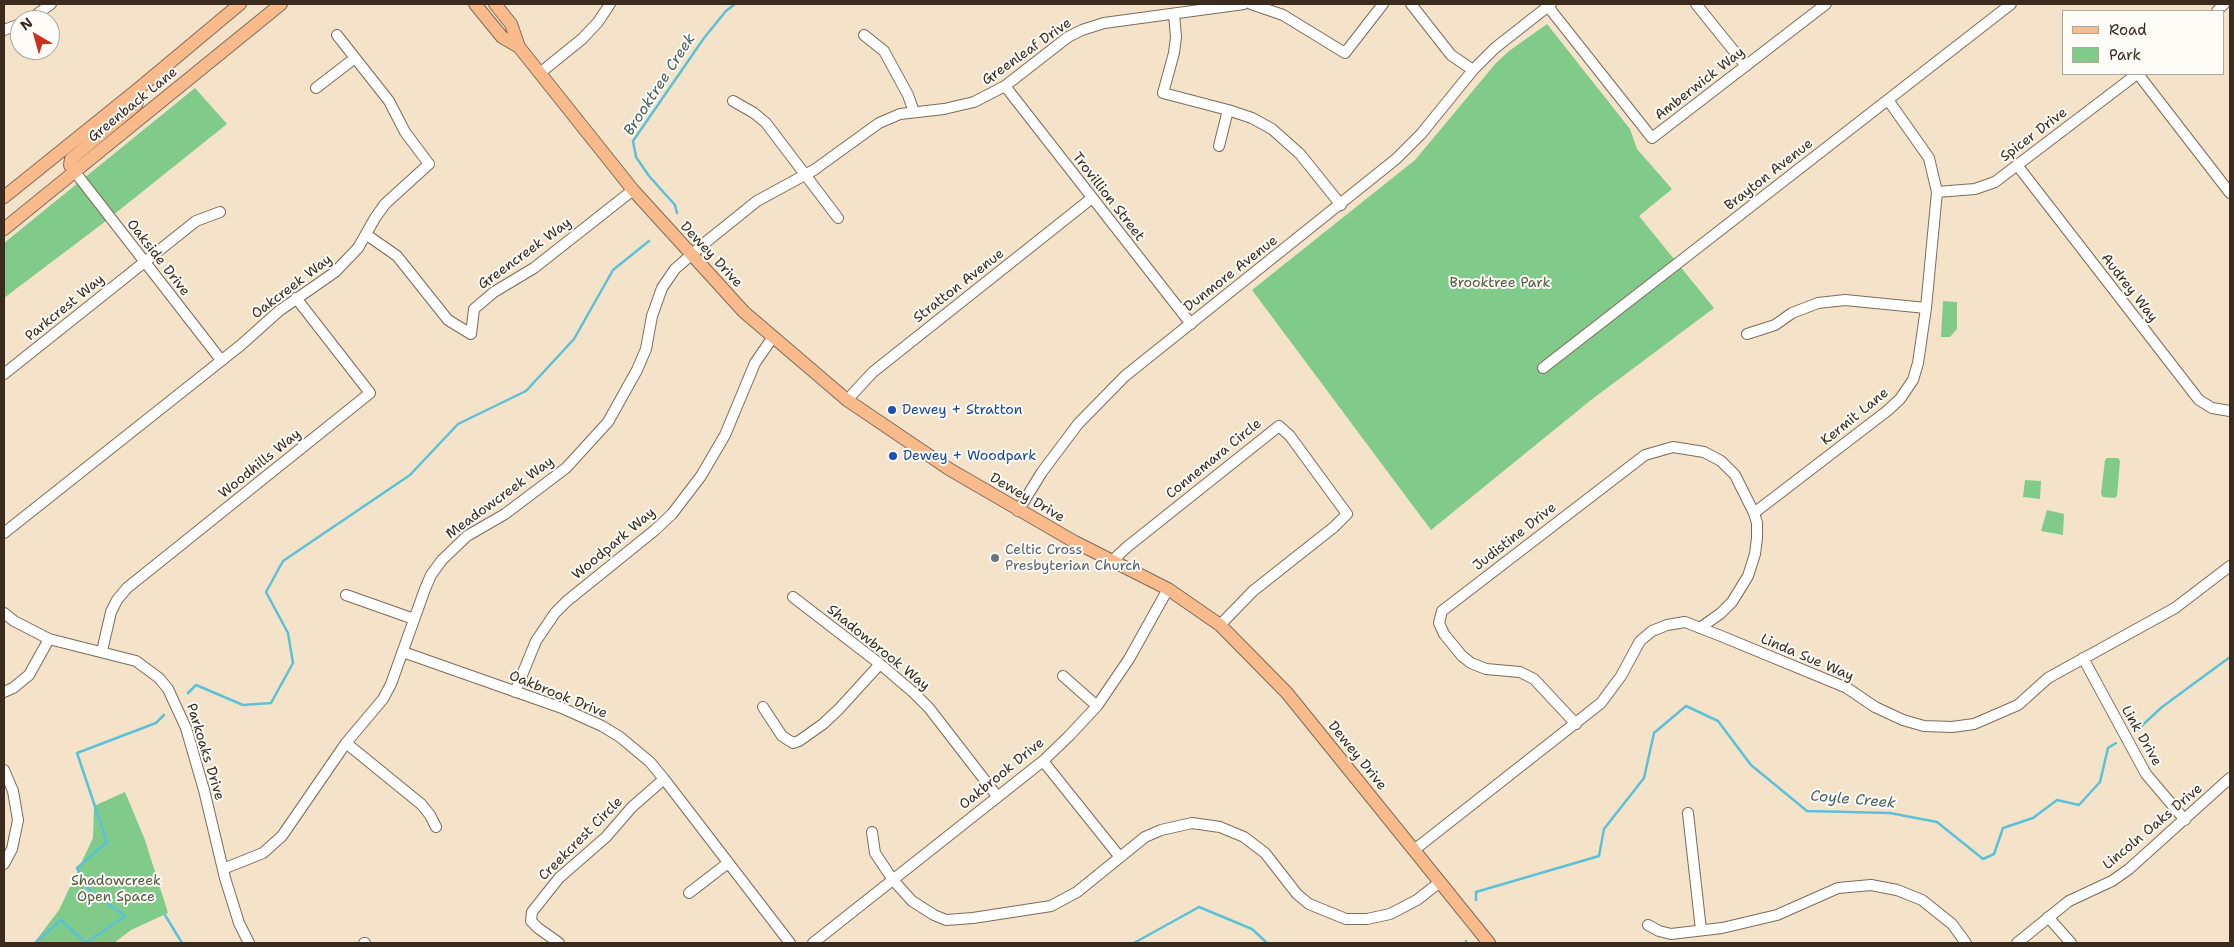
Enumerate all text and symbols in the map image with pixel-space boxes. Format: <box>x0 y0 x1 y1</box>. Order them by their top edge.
north arrow <box>10 10 60 60</box>
legend <box>2062 10 2224 75</box>
text: N <box>16 13 36 34</box>
street label: Greenleaf Drive <box>979 15 1075 89</box>
text: Road <box>2109 20 2147 40</box>
water label: Brooktree Creek <box>620 31 700 139</box>
street label: Amberwick Way <box>1652 44 1748 124</box>
text: Park <box>2109 45 2141 65</box>
street label: Greenback Lane <box>85 64 181 146</box>
street label: Spicer Drive <box>1997 104 2071 166</box>
street label: Brayton Avenue <box>1722 135 1816 215</box>
street label: Trovillion Street <box>1068 149 1148 245</box>
street label: Greencreek Way <box>475 215 575 293</box>
street label: Oakside Drive <box>123 216 193 300</box>
street label: Dewey Drive <box>676 219 746 291</box>
street label: Dunmore Avenue <box>1181 232 1281 316</box>
street label: Stratton Avenue <box>910 245 1008 327</box>
street label: Audrey Way <box>2097 250 2161 326</box>
street label: Oakcreek Way <box>248 251 336 323</box>
street label: Parkcrest Way <box>22 271 108 345</box>
park label: Brooktree Park <box>1450 275 1550 291</box>
street label: Kermit Lane <box>1818 385 1892 449</box>
place label: Dewey + Stratton <box>902 402 1022 418</box>
marker: Dewey + Stratton <box>886 404 898 416</box>
street label: Connemara Circle <box>1163 415 1265 503</box>
street label: Woodhills Way <box>216 426 304 502</box>
place label: Dewey + Woodpark <box>903 448 1036 464</box>
marker: Dewey + Woodpark <box>887 450 899 462</box>
street label: Meadowcreek Way <box>443 453 557 543</box>
street label: Dewey Drive <box>987 470 1067 526</box>
street label: Judistine Drive <box>1470 499 1560 575</box>
street label: Woodpark Way <box>569 504 659 584</box>
place label: Celtic Cross Presbyterian Church <box>1005 542 1141 574</box>
marker: Celtic Cross Presbyterian Church <box>989 552 1001 564</box>
street label: Shadowbrook Way <box>823 601 933 695</box>
street label: Linda Sue Way <box>1758 631 1856 685</box>
street label: Oakbrook Drive <box>506 668 610 722</box>
street label: Parkoaks Drive <box>182 702 228 802</box>
street label: Link Drive <box>2117 703 2165 769</box>
street label: Dewey Drive <box>1324 718 1390 794</box>
street label: Oakbrook Drive <box>956 735 1048 813</box>
street label: Lincoln Oaks Drive <box>2100 780 2206 874</box>
water label: Coyle Creek <box>1810 787 1896 813</box>
street label: Creekcrest Circle <box>536 794 626 884</box>
park label: Shadowcreek Open Space <box>71 873 161 906</box>

